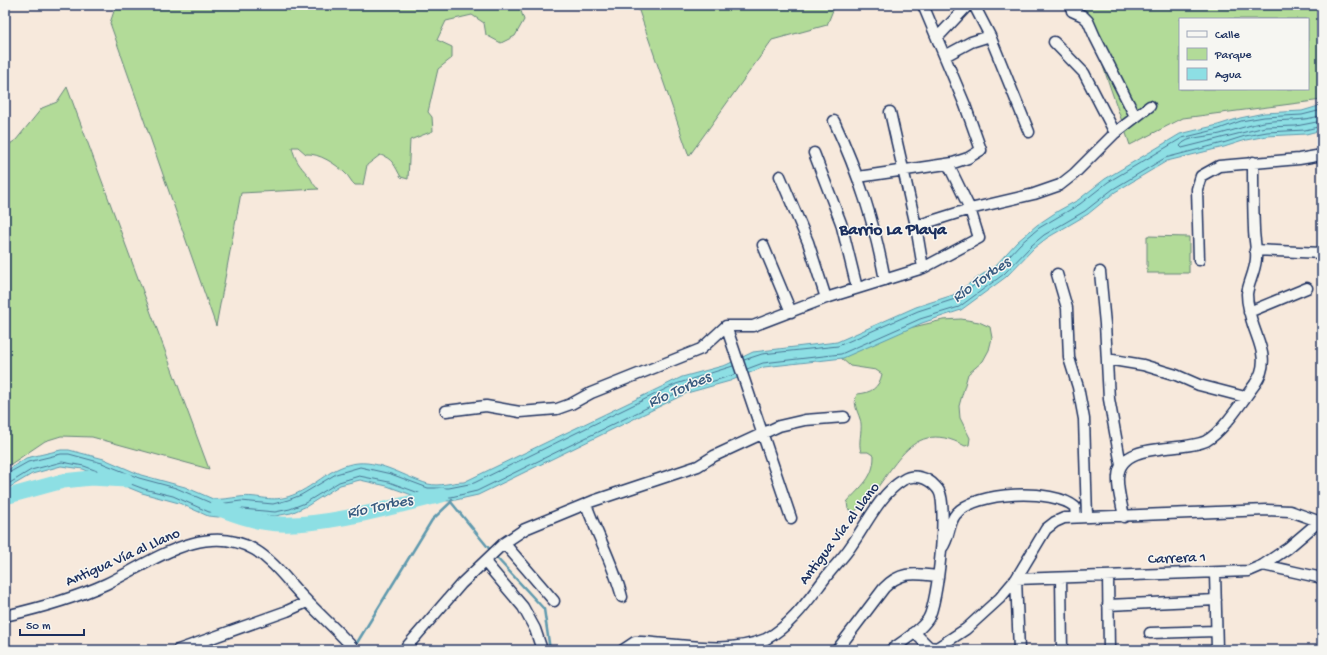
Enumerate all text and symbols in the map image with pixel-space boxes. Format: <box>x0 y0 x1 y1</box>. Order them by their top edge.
legend <box>1179 18 1309 90</box>
text: Calle <box>1215 29 1240 43</box>
text: Parque <box>1214 49 1252 63</box>
text: Agua <box>1215 69 1242 83</box>
district label: Barrio La Playa <box>839 221 948 241</box>
water label: Río Torbes <box>949 253 1016 308</box>
water label: Río Torbes <box>646 368 716 413</box>
street label: Antigua Vía al Llano <box>796 479 884 589</box>
water label: Río Torbes <box>345 491 417 524</box>
street label: Antigua Vía al Llano <box>63 525 183 591</box>
street label: Carrera 1 <box>1148 549 1206 569</box>
scale bar <box>20 611 84 637</box>
text: 50 m <box>26 620 51 634</box>

